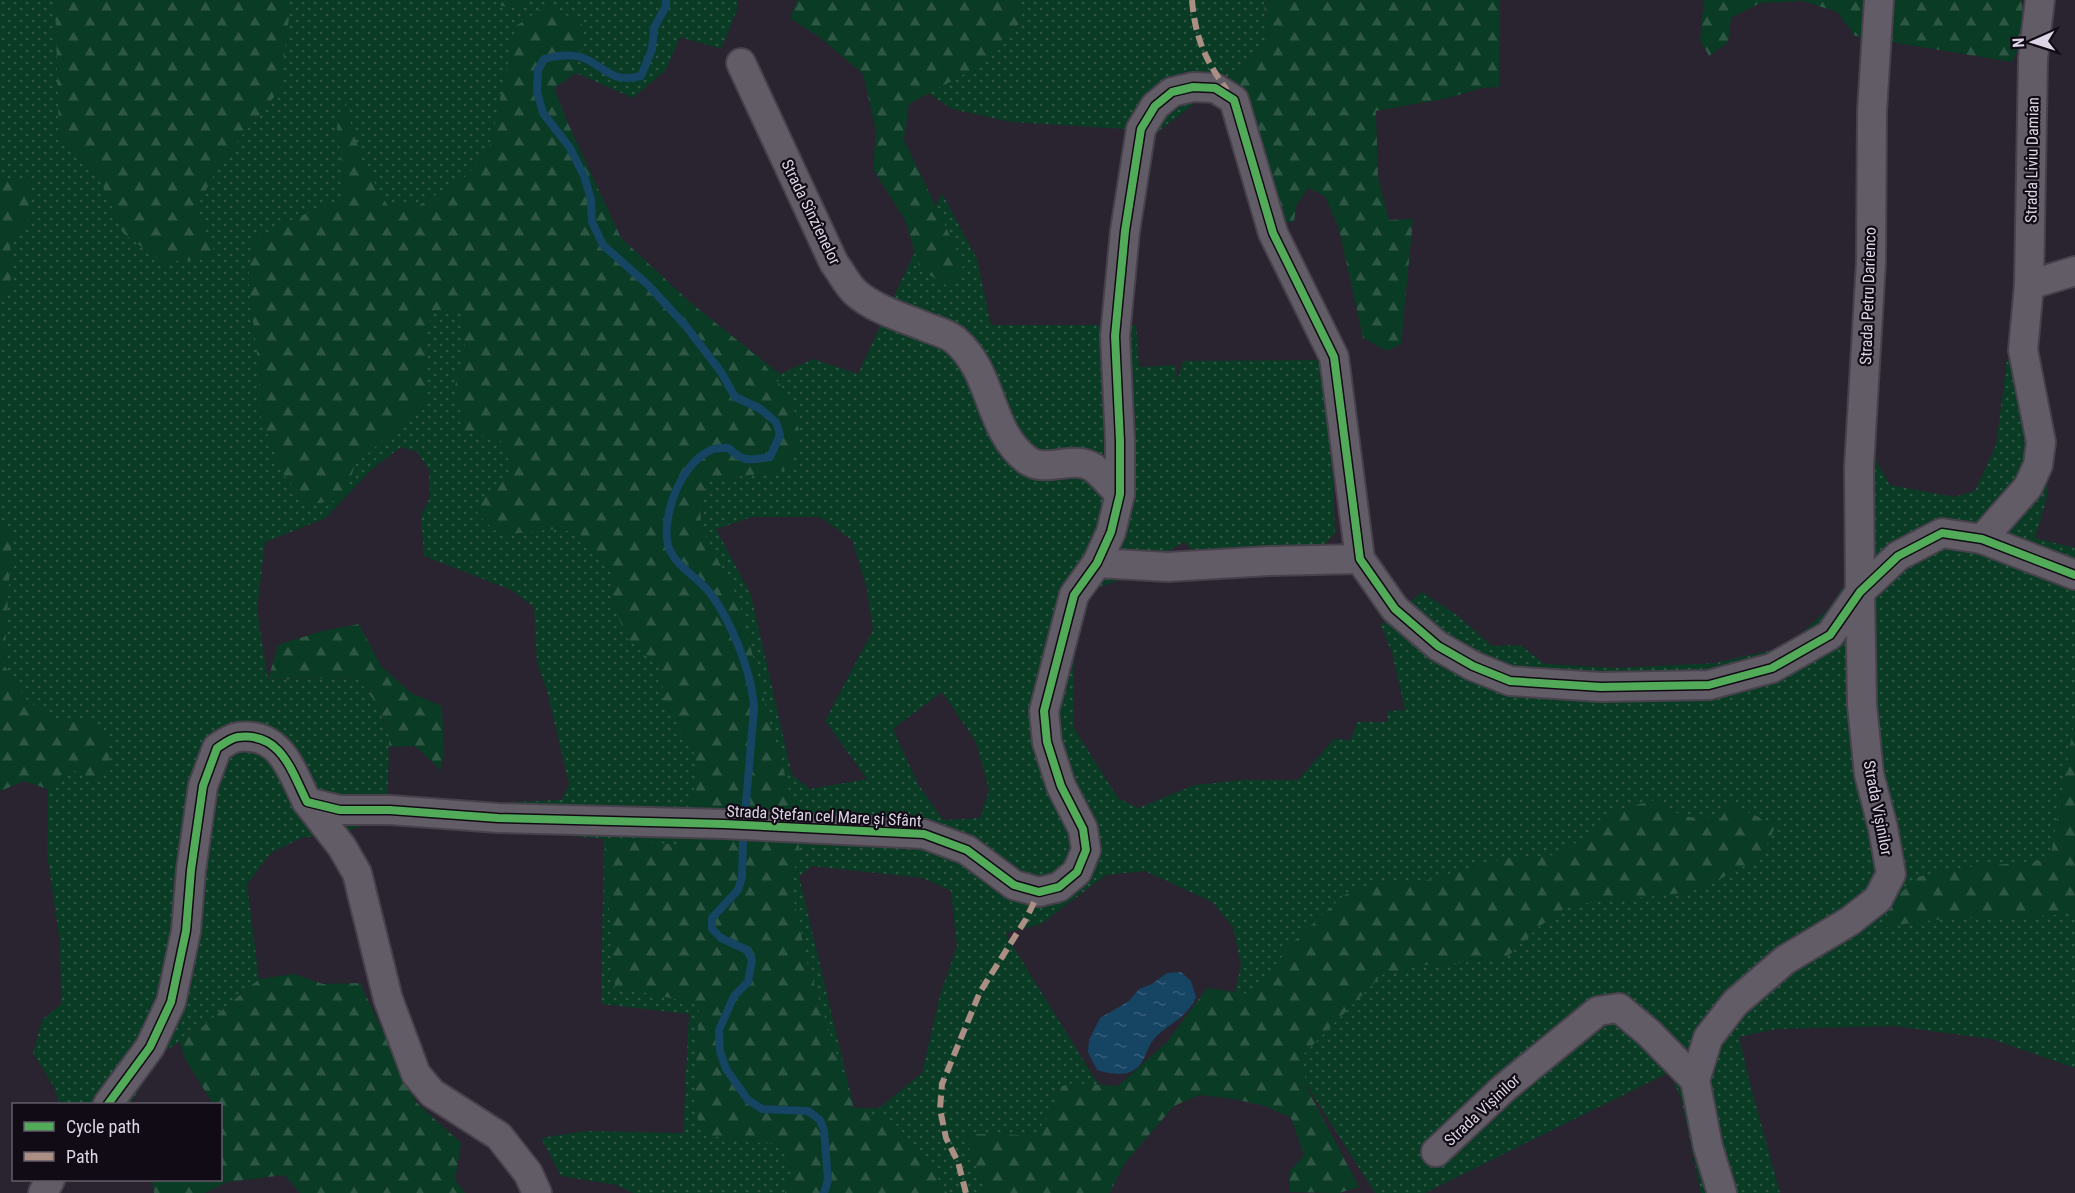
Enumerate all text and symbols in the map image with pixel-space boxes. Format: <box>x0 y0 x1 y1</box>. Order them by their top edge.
north arrow <box>2003 12 2063 72</box>
text: N <box>2009 37 2028 48</box>
street label: Strada Liviu Damian <box>2021 97 2043 223</box>
street label: Strada Sînzîenelor <box>777 156 845 268</box>
street label: Strada Petru Darienco <box>1856 227 1880 365</box>
street label: Strada Vișinilor <box>1859 759 1897 857</box>
street label: Strada Ștefan cel Mare și Sfânt <box>726 801 922 832</box>
street label: Strada Vișinilor <box>1440 1070 1524 1150</box>
legend <box>12 1103 222 1181</box>
text: Cycle path <box>66 1116 140 1137</box>
text: Path <box>66 1146 99 1167</box>

